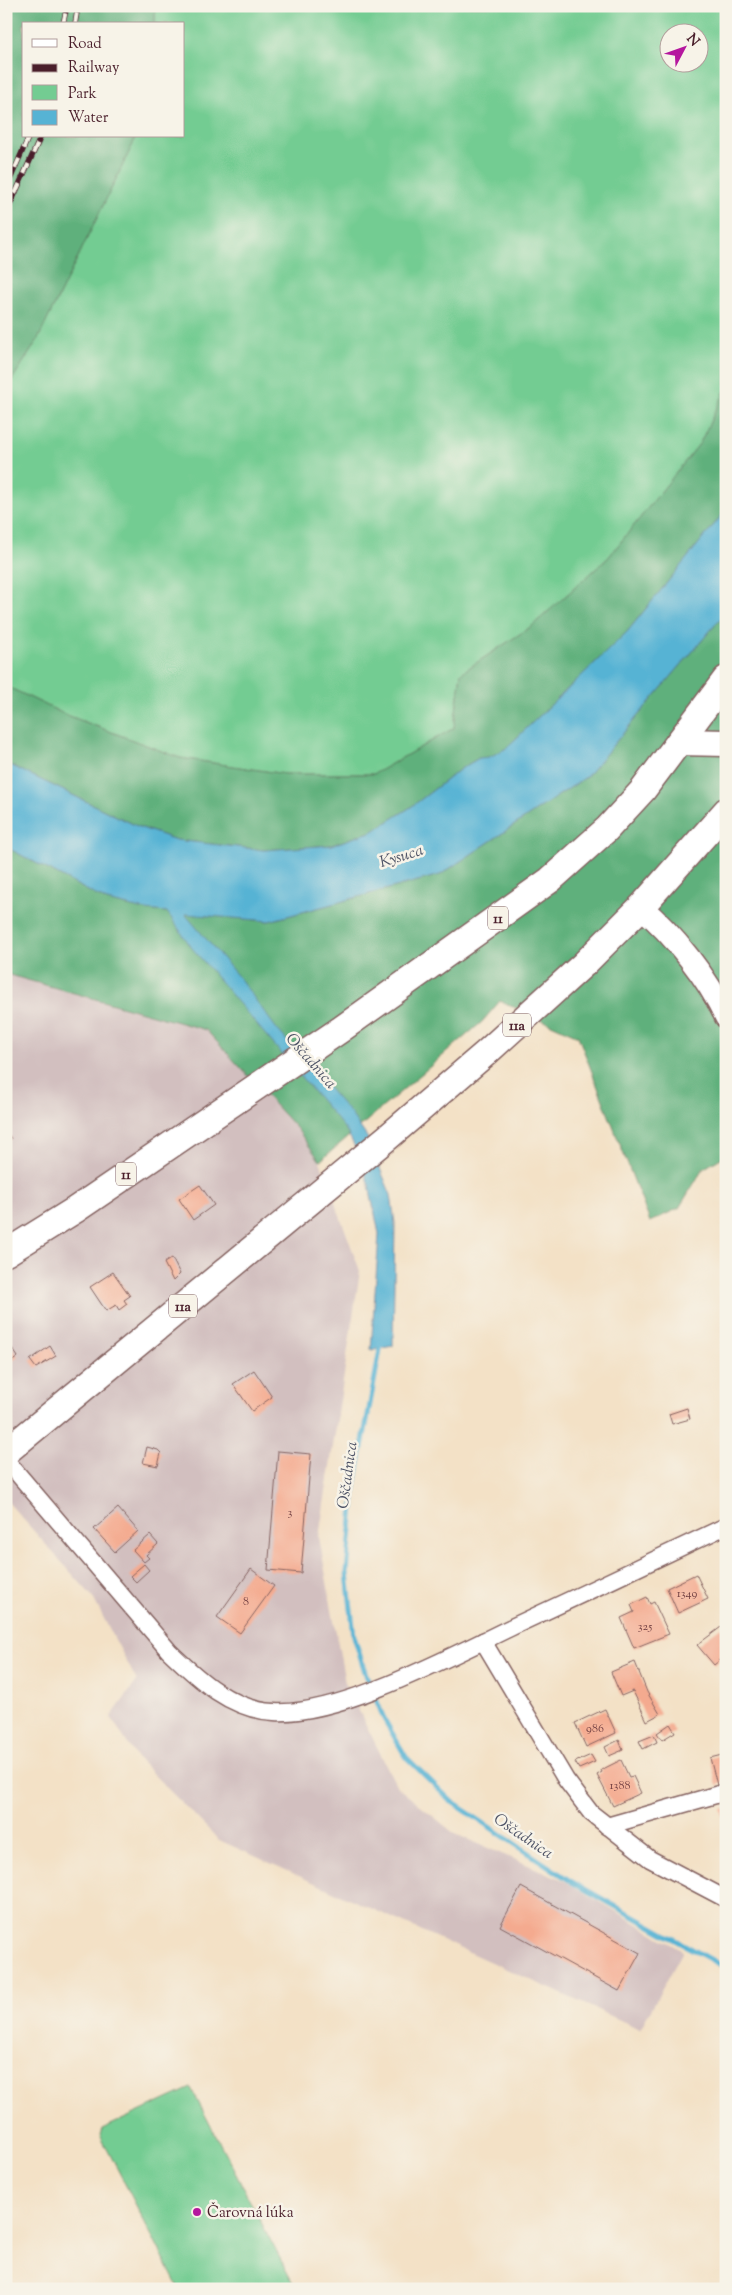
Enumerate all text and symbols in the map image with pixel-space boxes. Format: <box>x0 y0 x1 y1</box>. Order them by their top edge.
legend <box>22 22 185 138</box>
north arrow <box>660 22 710 72</box>
text: N <box>681 30 704 52</box>
text: Road <box>68 34 102 55</box>
text: Railway <box>68 58 120 79</box>
text: Park <box>68 84 97 105</box>
text: Water <box>68 108 109 129</box>
water label: Kysuca <box>377 840 427 875</box>
road number: 11 <box>488 906 508 930</box>
road number: 11a <box>503 1014 531 1036</box>
water label: Oščadnica <box>279 1029 341 1095</box>
road number: 11 <box>116 1162 136 1186</box>
road number: 11a <box>169 1294 197 1318</box>
water label: Oščadnica <box>332 1440 365 1510</box>
house number: 3 <box>288 1504 293 1522</box>
house number: 1349 <box>677 1585 698 1603</box>
house number: 8 <box>243 1593 249 1611</box>
house number: 325 <box>638 1618 652 1636</box>
house number: 986 <box>586 1720 604 1738</box>
house number: 1388 <box>610 1777 630 1795</box>
water label: Oščadnica <box>488 1809 557 1865</box>
place label: Čarovná lúka <box>207 2202 294 2224</box>
marker: Čarovná lúka <box>191 2206 203 2218</box>

